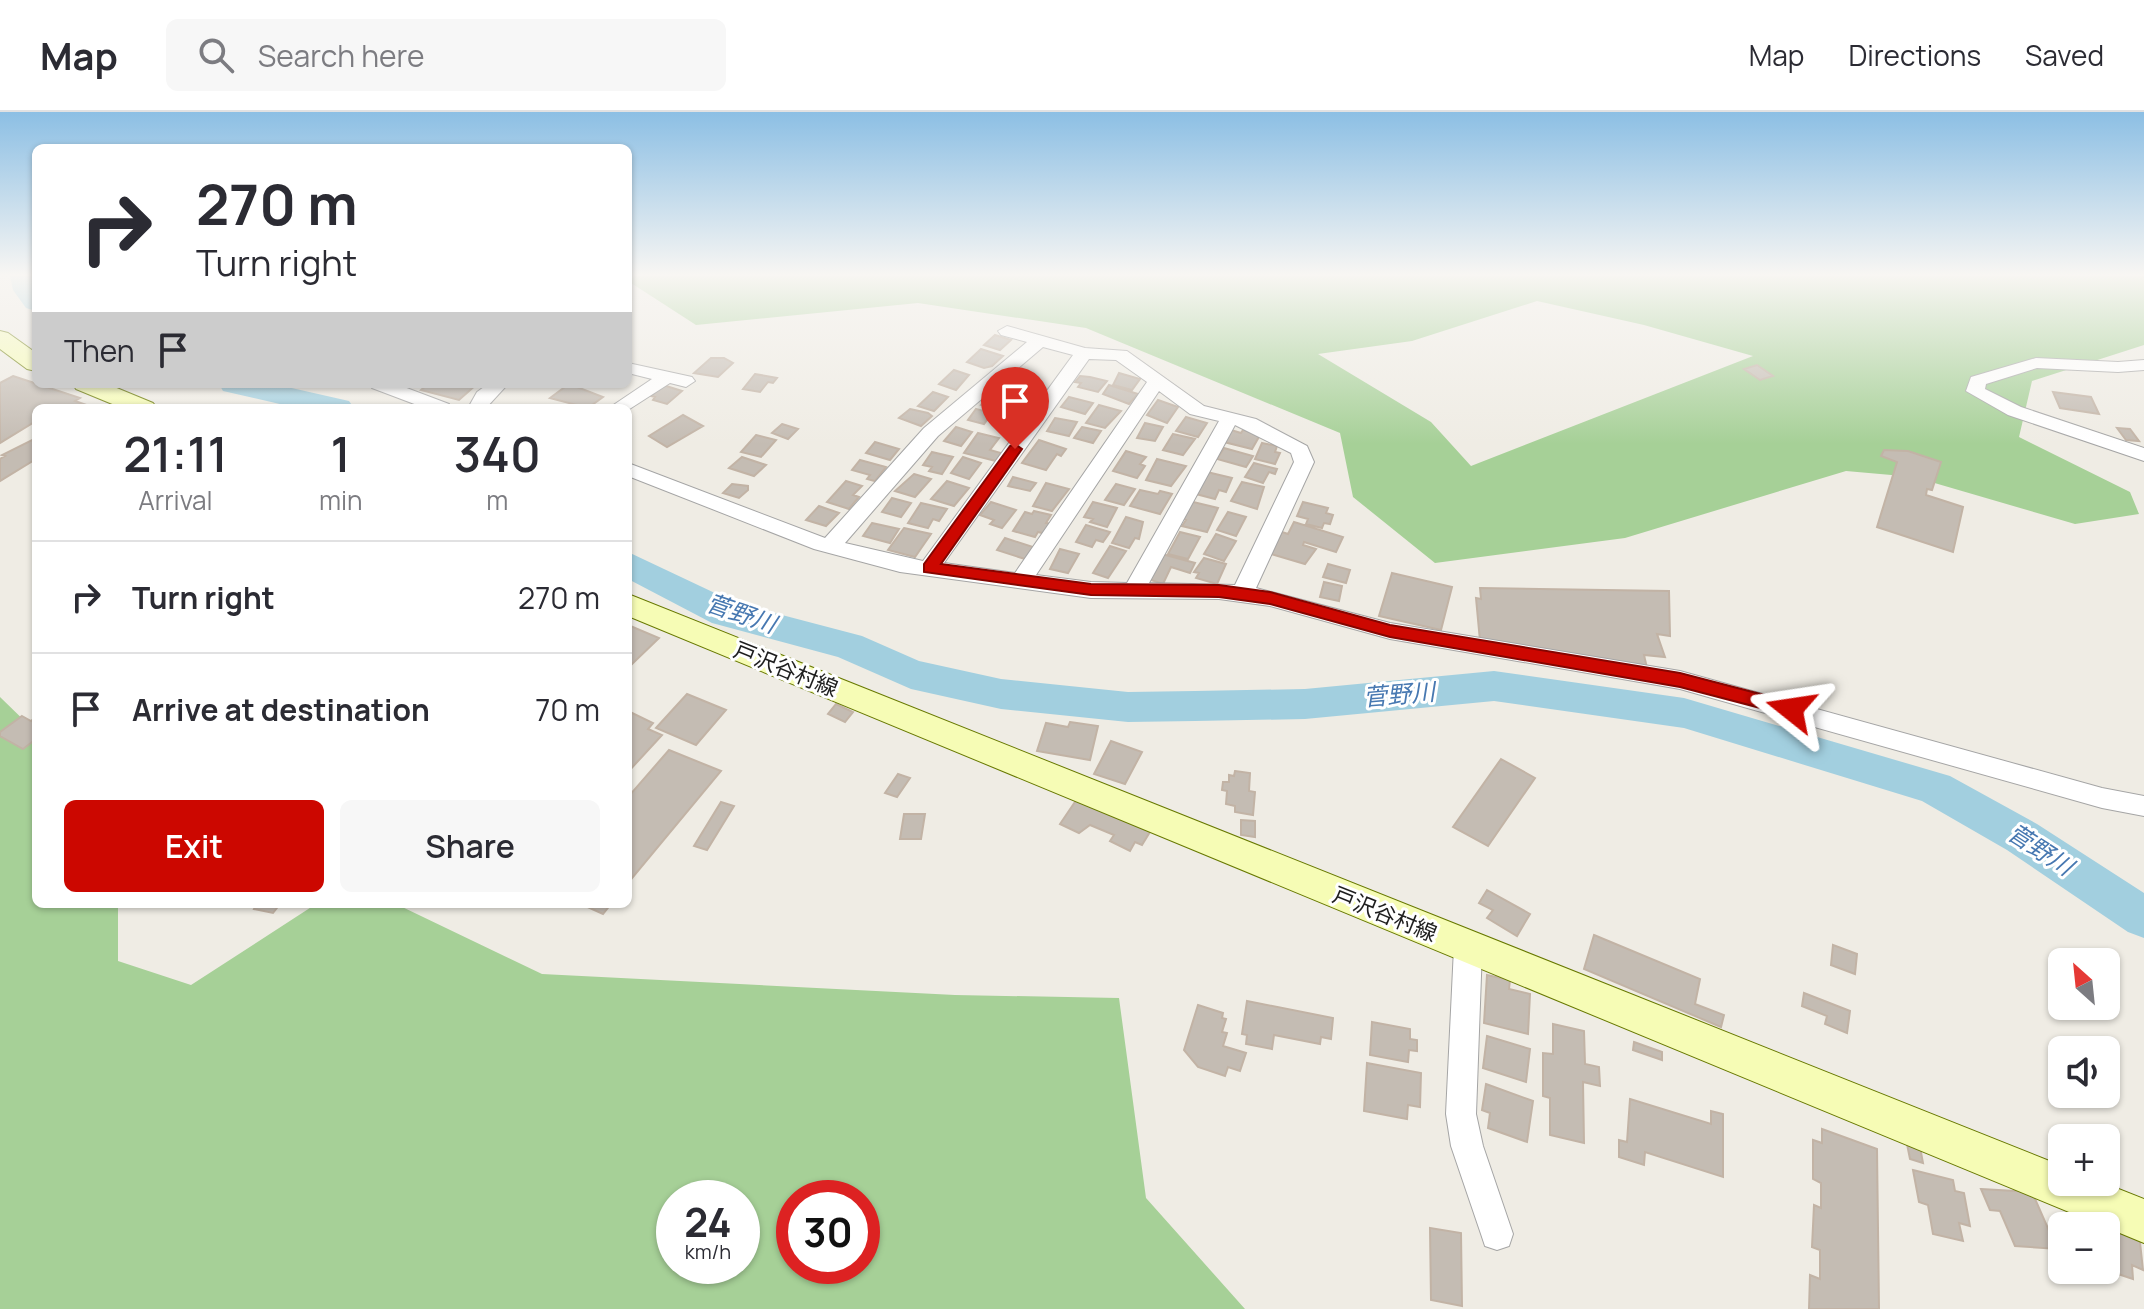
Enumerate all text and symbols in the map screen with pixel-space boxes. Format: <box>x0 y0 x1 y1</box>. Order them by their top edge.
search box <box>166 19 726 91</box>
text: Map <box>40 29 118 81</box>
icon: search <box>194 33 238 77</box>
text: Search here <box>258 35 425 76</box>
text: Map <box>1749 36 1804 74</box>
text: Directions <box>1848 36 1981 74</box>
text: Saved <box>2025 36 2104 74</box>
text: 270 m <box>196 165 358 242</box>
icon: right <box>64 176 168 280</box>
text: Turn right <box>196 238 357 287</box>
icon: arrive <box>151 328 195 372</box>
text: Then <box>64 330 135 371</box>
pin <box>981 367 1049 449</box>
icon: arrive <box>993 379 1037 423</box>
text: 21:11 <box>123 421 228 486</box>
text: 1 <box>331 421 351 486</box>
text: 340 <box>454 421 541 486</box>
text: Arrival <box>138 482 213 518</box>
text: min <box>319 482 363 518</box>
text: m <box>486 482 508 518</box>
icon: right <box>64 575 108 619</box>
text: Turn right <box>132 577 275 618</box>
text: 270 m <box>518 577 600 618</box>
water label: 菅野川 <box>702 585 784 641</box>
street label: 戸沢谷村線 <box>729 634 843 704</box>
position arrow <box>1749 667 1833 751</box>
water label: 菅野川 <box>1362 674 1439 713</box>
icon: arrive <box>64 687 108 731</box>
text: Arrive at destination <box>132 689 430 730</box>
text: 70 m <box>535 689 600 730</box>
button: Exit <box>64 800 324 892</box>
button: Share <box>340 800 600 892</box>
water label: 菅野川 <box>2002 815 2083 884</box>
street label: 戸沢谷村線 <box>1328 879 1442 949</box>
north arrow <box>2048 948 2120 1020</box>
map controls <box>2048 948 2120 1284</box>
button: sound <box>2048 1036 2120 1108</box>
button: + <box>2048 1124 2120 1196</box>
speed limit sign: 30 <box>776 1180 880 1284</box>
text: 24 <box>684 1194 732 1249</box>
button: − <box>2048 1212 2120 1284</box>
text: km/h <box>685 1238 731 1265</box>

